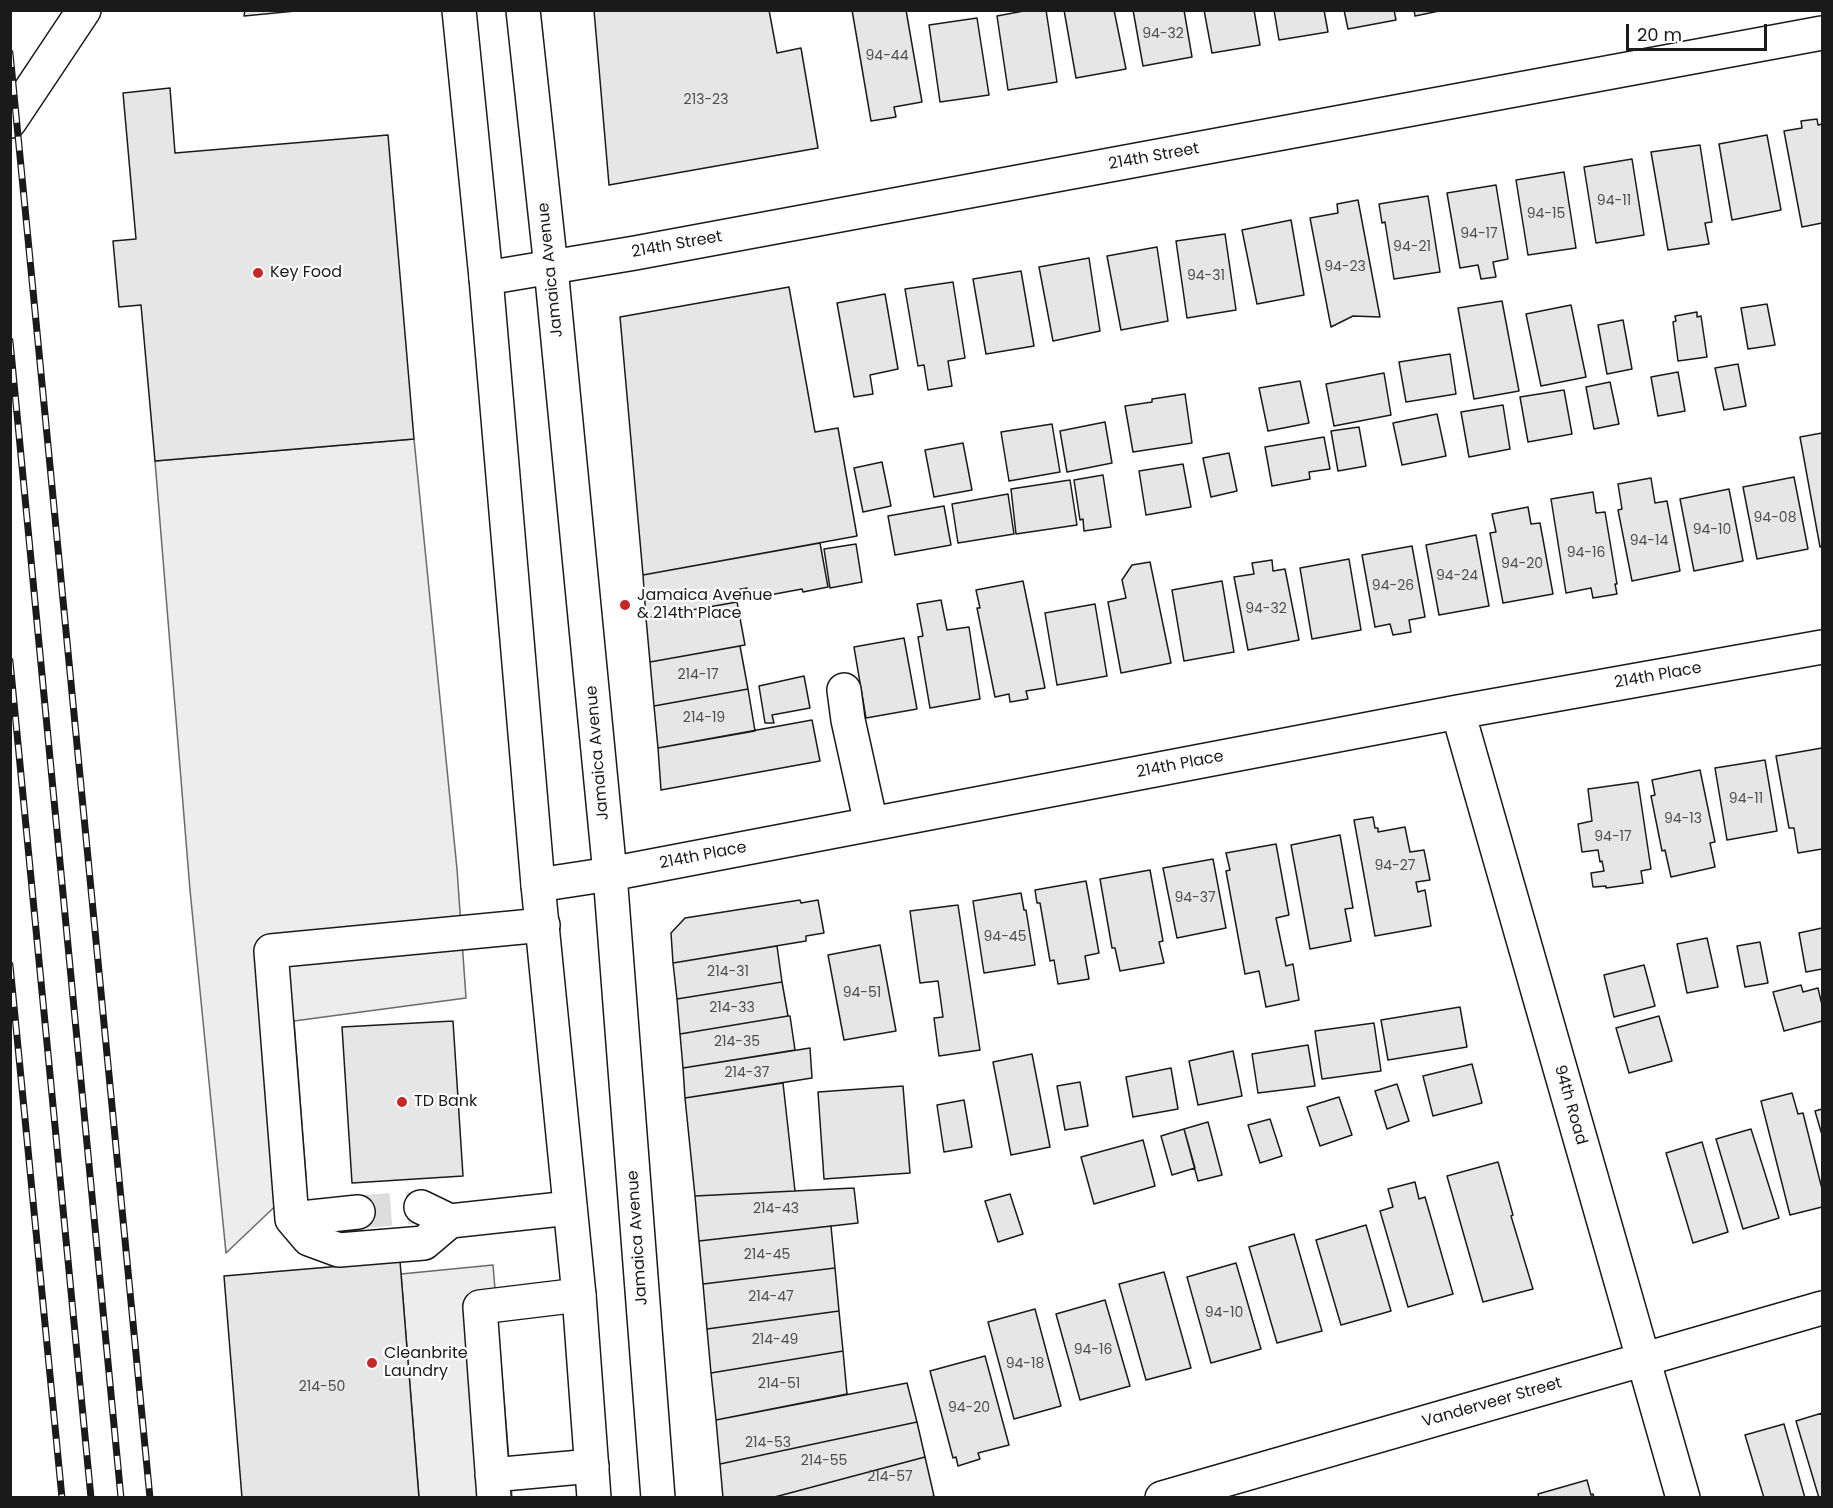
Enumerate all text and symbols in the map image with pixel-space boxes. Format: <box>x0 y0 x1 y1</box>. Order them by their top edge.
scale bar <box>1629 12 1770 50</box>
text: 20 m <box>1637 22 1682 47</box>
house number: 94-32 <box>1142 26 1184 42</box>
house number: 94-44 <box>866 48 908 64</box>
house number: 213-23 <box>684 92 728 108</box>
street label: 214th Street <box>1107 140 1201 174</box>
house number: 94-11 <box>1597 193 1631 209</box>
street label: Jamaica Avenue <box>534 202 568 338</box>
house number: 94-15 <box>1527 206 1565 222</box>
house number: 94-17 <box>1460 226 1498 242</box>
street label: 214th Street <box>630 228 724 262</box>
house number: 94-21 <box>1393 239 1431 255</box>
house number: 94-23 <box>1324 259 1366 275</box>
place label: Key Food <box>270 263 342 283</box>
marker: Key Food <box>251 266 265 280</box>
house number: 94-31 <box>1187 268 1225 284</box>
house number: 94-08 <box>1754 510 1796 526</box>
house number: 94-10 <box>1693 522 1731 538</box>
house number: 94-14 <box>1630 533 1668 549</box>
house number: 94-16 <box>1567 545 1605 561</box>
house number: 94-20 <box>1501 556 1543 572</box>
house number: 94-24 <box>1436 568 1478 584</box>
house number: 94-26 <box>1372 578 1414 594</box>
place label: Jamaica Avenue & 214th Place <box>637 586 772 624</box>
marker: Jamaica Avenue & 214th Place <box>618 598 632 612</box>
house number: 94-32 <box>1245 601 1287 617</box>
street label: 214th Place <box>1613 659 1703 693</box>
house number: 214-17 <box>677 667 719 683</box>
street label: Jamaica Avenue <box>583 685 613 821</box>
house number: 214-19 <box>683 710 725 726</box>
street label: 214th Place <box>1135 747 1225 783</box>
house number: 94-11 <box>1729 791 1763 807</box>
house number: 94-13 <box>1664 811 1702 827</box>
house number: 94-17 <box>1594 829 1632 845</box>
street label: 214th Place <box>658 838 748 874</box>
house number: 94-27 <box>1374 858 1416 874</box>
house number: 94-37 <box>1174 890 1216 906</box>
house number: 94-45 <box>984 929 1026 945</box>
house number: 214-31 <box>707 964 749 980</box>
house number: 94-51 <box>843 985 881 1001</box>
house number: 214-33 <box>709 1000 755 1016</box>
house number: 214-35 <box>714 1034 760 1050</box>
street label: 94th Road <box>1549 1063 1591 1147</box>
house number: 214-37 <box>725 1065 769 1081</box>
place label: TD Bank <box>414 1092 477 1112</box>
marker: TD Bank <box>395 1095 409 1109</box>
street label: Jamaica Avenue <box>624 1170 652 1306</box>
house number: 214-43 <box>753 1201 799 1217</box>
house number: 214-45 <box>744 1247 790 1263</box>
house number: 214-47 <box>748 1289 794 1305</box>
house number: 94-10 <box>1205 1305 1243 1321</box>
house number: 214-49 <box>752 1332 798 1348</box>
house number: 94-16 <box>1074 1342 1112 1358</box>
place label: Cleanbrite Laundry <box>384 1344 468 1382</box>
marker: Cleanbrite Laundry <box>365 1356 379 1370</box>
house number: 94-18 <box>1006 1356 1044 1372</box>
street label: Vanderveer Street <box>1420 1374 1564 1432</box>
house number: 214-51 <box>758 1376 800 1392</box>
house number: 214-50 <box>299 1379 345 1395</box>
house number: 94-20 <box>948 1400 990 1416</box>
house number: 214-53 <box>745 1435 791 1451</box>
house number: 214-55 <box>801 1453 847 1469</box>
house number: 214-57 <box>867 1469 913 1485</box>

